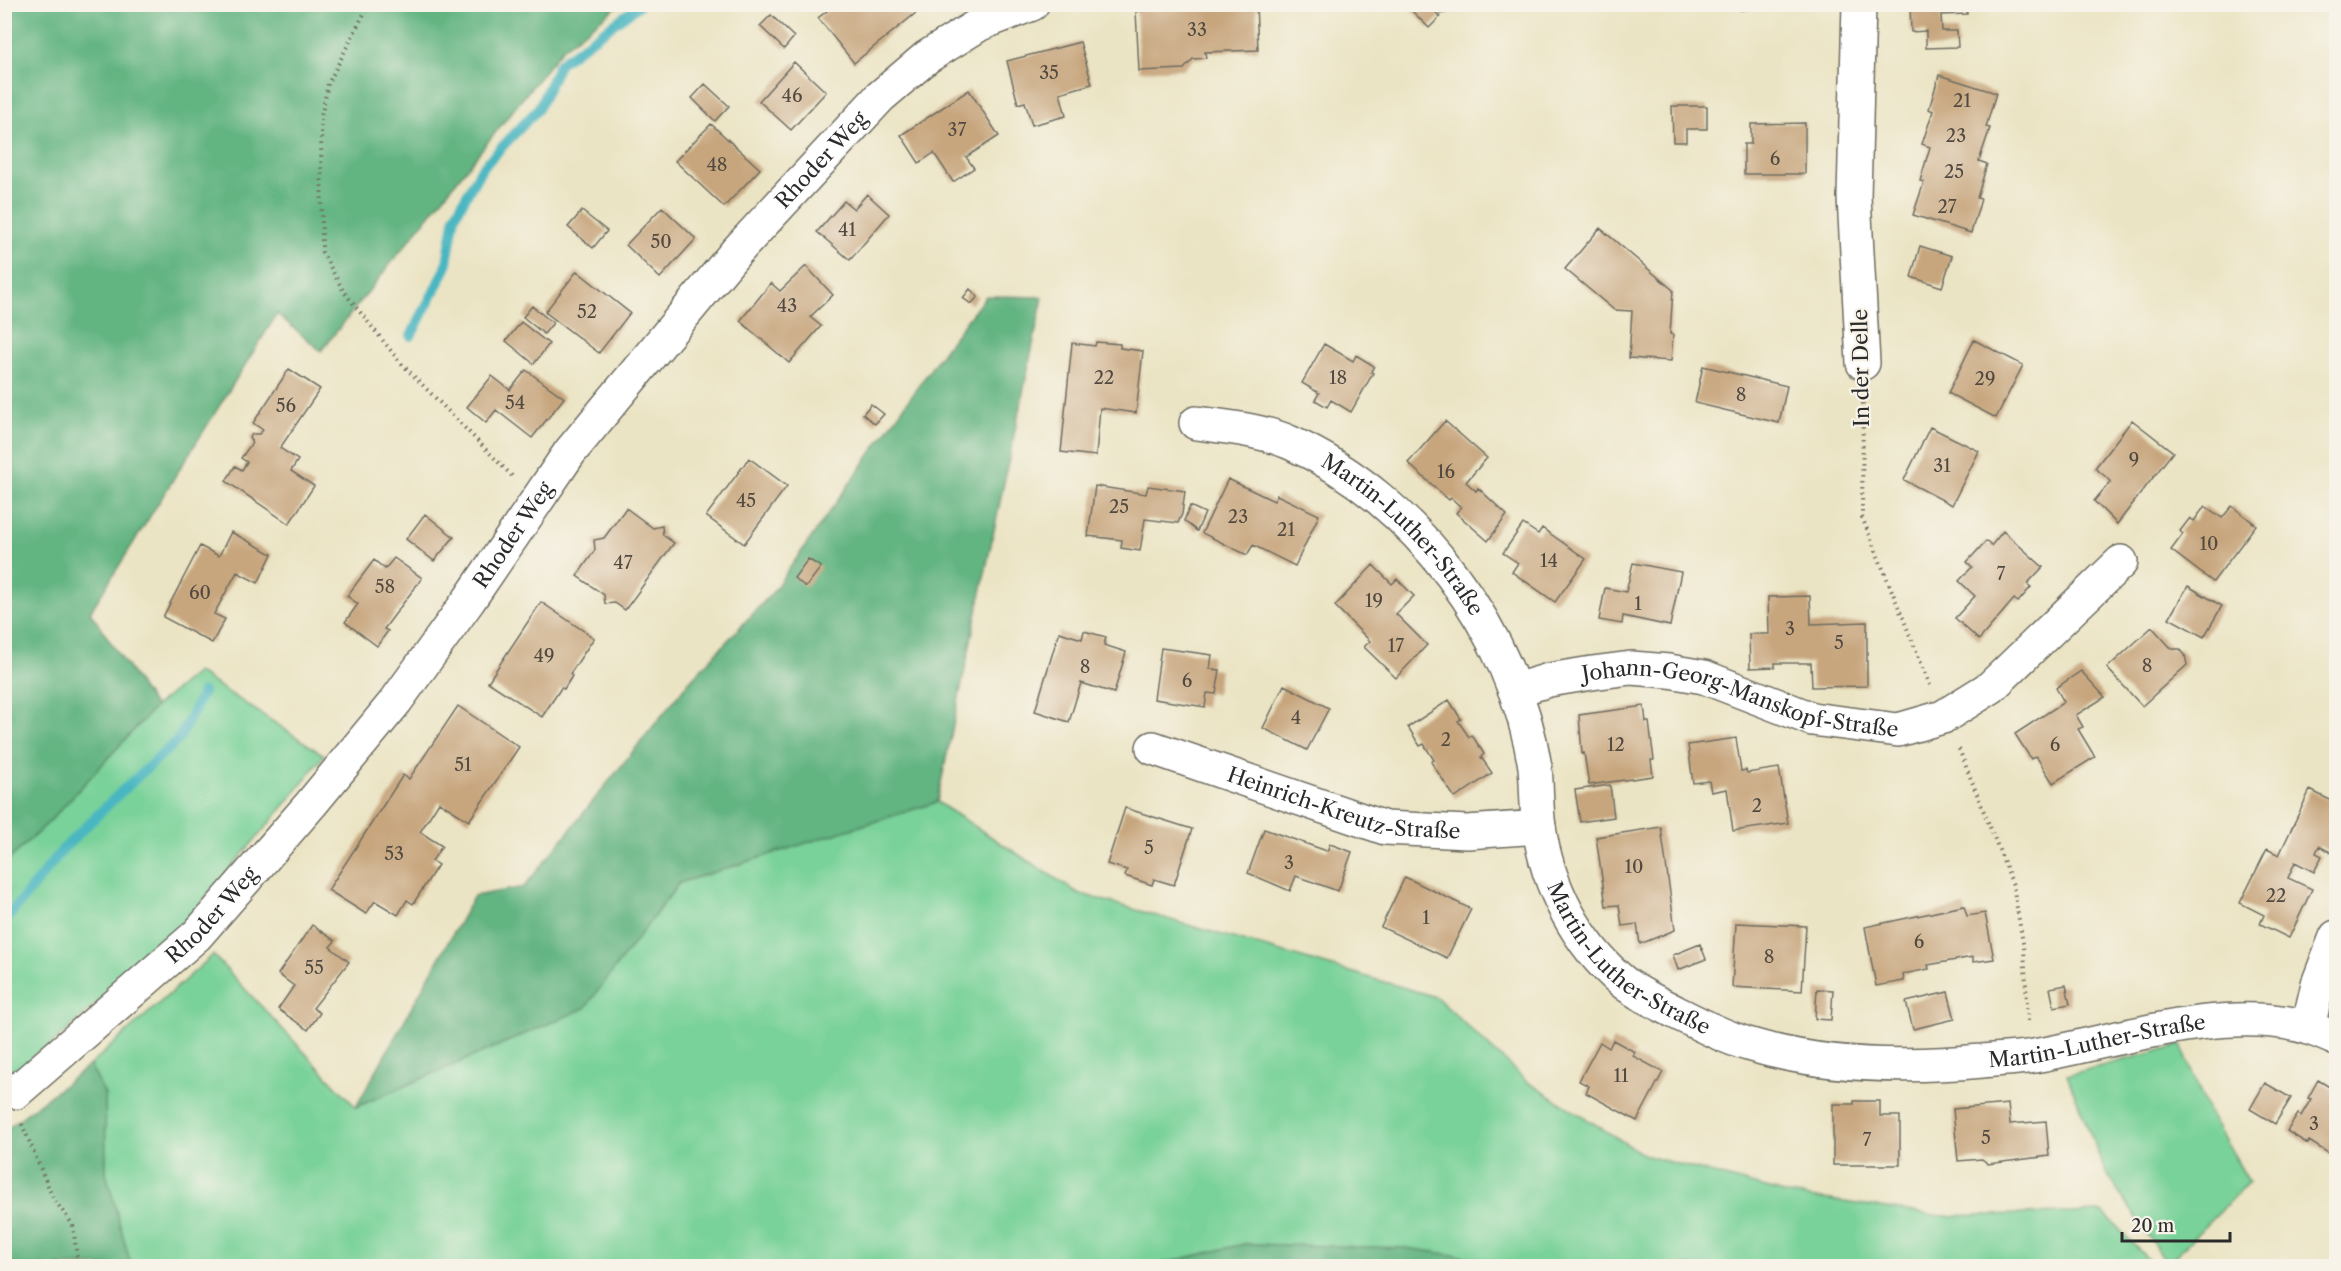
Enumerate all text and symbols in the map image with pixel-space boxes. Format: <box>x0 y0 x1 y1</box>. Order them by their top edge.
house number: 33 <box>1187 19 1207 41</box>
house number: 35 <box>1039 62 1059 84</box>
house number: 46 <box>782 85 802 107</box>
house number: 21 <box>1953 90 1971 112</box>
street label: Rhoder Weg <box>770 105 873 213</box>
house number: 37 <box>948 119 967 141</box>
house number: 23 <box>1946 125 1966 147</box>
house number: 6 <box>1770 148 1780 170</box>
house number: 48 <box>706 154 728 176</box>
house number: 25 <box>1944 161 1964 183</box>
house number: 27 <box>1937 196 1957 218</box>
house number: 41 <box>838 219 856 241</box>
house number: 50 <box>650 231 672 253</box>
house number: 43 <box>777 295 797 317</box>
house number: 52 <box>577 301 597 323</box>
street label: In der Delle <box>1847 309 1874 427</box>
house number: 22 <box>1094 367 1114 389</box>
house number: 18 <box>1329 367 1347 389</box>
house number: 29 <box>1975 368 1995 390</box>
house number: 8 <box>1736 384 1746 406</box>
house number: 54 <box>505 392 525 414</box>
house number: 56 <box>276 395 296 417</box>
street label: Martin-Luther-Straße <box>1317 448 1489 620</box>
house number: 9 <box>2129 449 2139 471</box>
house number: 31 <box>1933 455 1951 477</box>
house number: 16 <box>1437 461 1455 483</box>
street label: Rhoder Weg <box>468 476 558 593</box>
house number: 45 <box>736 490 756 512</box>
house number: 25 <box>1109 496 1129 518</box>
house number: 23 <box>1228 506 1248 528</box>
house number: 21 <box>1277 519 1295 541</box>
house number: 10 <box>2200 533 2218 555</box>
house number: 14 <box>1540 550 1558 572</box>
house number: 47 <box>613 552 633 574</box>
house number: 7 <box>1997 563 2006 585</box>
house number: 58 <box>375 576 395 598</box>
house number: 60 <box>189 582 211 604</box>
house number: 19 <box>1365 590 1383 612</box>
house number: 1 <box>1634 593 1642 615</box>
house number: 3 <box>1785 618 1795 640</box>
house number: 5 <box>1834 632 1844 654</box>
house number: 17 <box>1388 635 1404 657</box>
house number: 49 <box>534 645 554 667</box>
street label: Johann-Georg-Manskopf-Straße <box>1577 655 1900 742</box>
house number: 8 <box>2142 655 2152 677</box>
house number: 8 <box>1080 656 1090 678</box>
house number: 6 <box>1182 670 1192 692</box>
house number: 4 <box>1291 707 1301 729</box>
house number: 2 <box>1441 729 1451 751</box>
house number: 12 <box>1607 734 1625 756</box>
house number: 6 <box>2050 734 2060 756</box>
house number: 51 <box>454 754 472 776</box>
street label: Heinrich-Kreutz-Straße <box>1224 762 1461 844</box>
house number: 2 <box>1752 795 1762 817</box>
house number: 5 <box>1144 837 1154 859</box>
house number: 53 <box>384 843 404 865</box>
house number: 3 <box>1284 852 1294 874</box>
house number: 10 <box>1625 856 1643 878</box>
street label: Rhoder Weg <box>160 861 263 968</box>
street label: Martin-Luther-Straße <box>1542 878 1714 1039</box>
house number: 22 <box>2266 885 2286 907</box>
house number: 1 <box>1422 907 1430 929</box>
house number: 6 <box>1914 931 1924 953</box>
house number: 8 <box>1764 946 1774 968</box>
house number: 55 <box>304 957 324 979</box>
street label: Martin-Luther-Straße <box>1988 1009 2207 1072</box>
house number: 11 <box>1613 1065 1629 1087</box>
house number: 3 <box>2309 1113 2319 1135</box>
house number: 5 <box>1981 1127 1991 1149</box>
house number: 7 <box>1863 1129 1872 1151</box>
scale bar <box>2122 1205 2230 1243</box>
text: 20 m <box>2131 1215 2175 1237</box>

